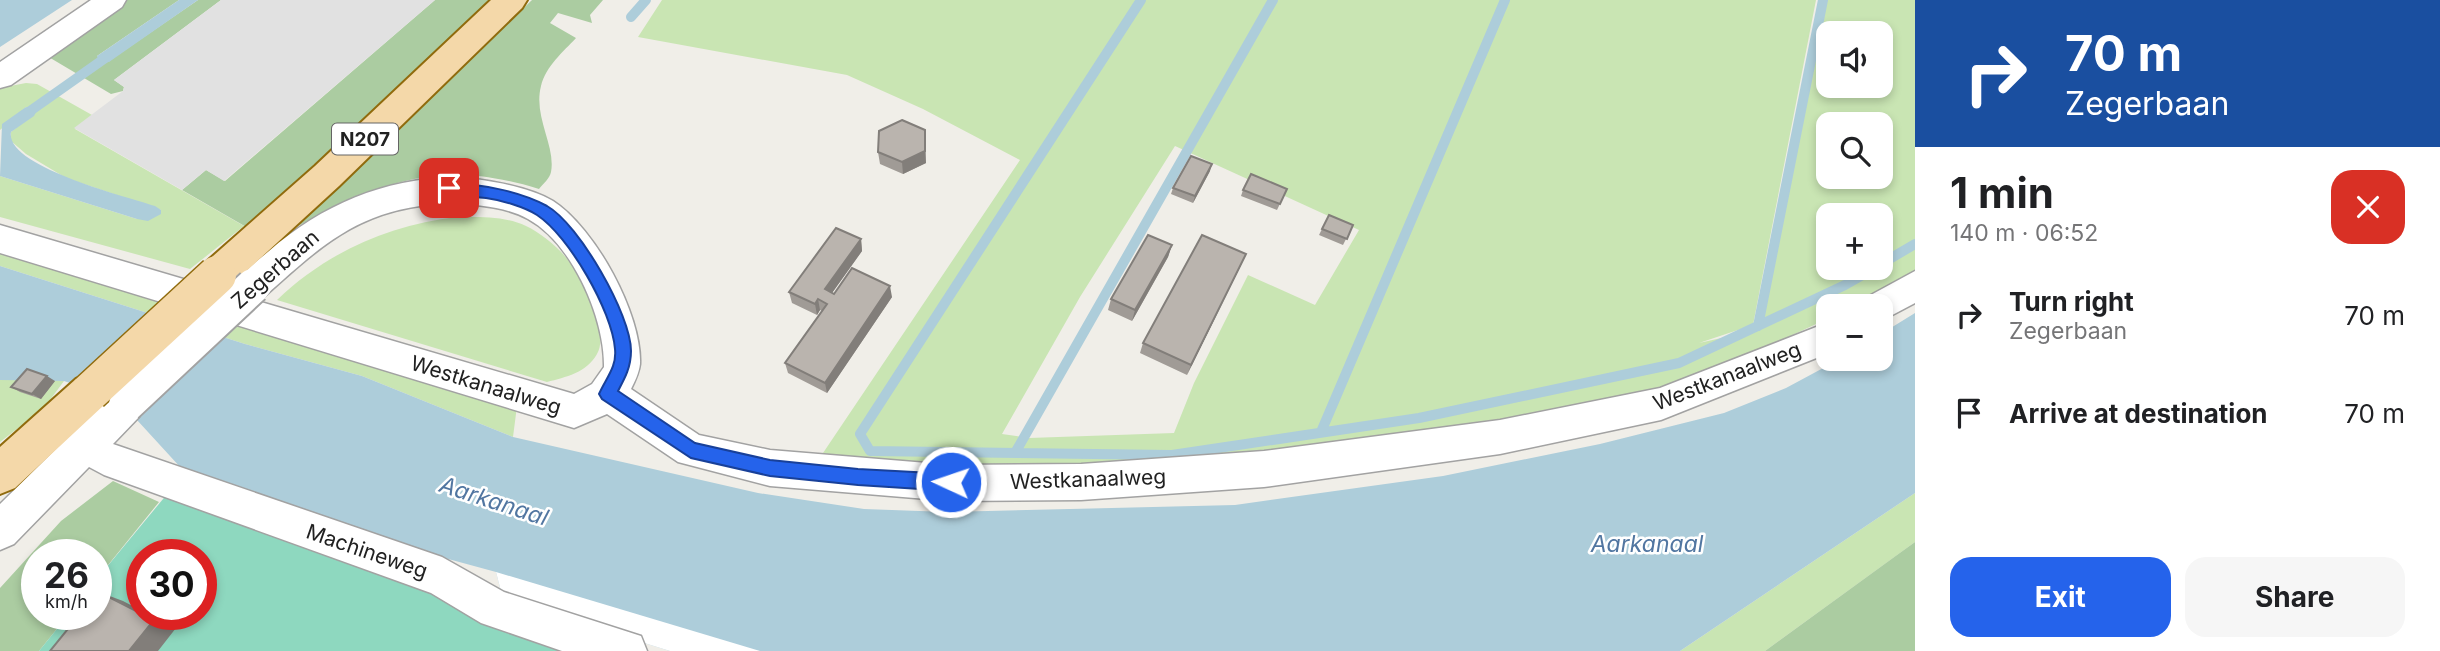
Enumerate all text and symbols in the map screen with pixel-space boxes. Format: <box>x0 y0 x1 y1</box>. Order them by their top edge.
map controls <box>1816 21 1893 371</box>
button: sound <box>1816 21 1893 98</box>
text: 70 m <box>2065 24 2182 83</box>
icon: right <box>1950 28 2041 119</box>
text: Zegerbaan <box>2065 84 2229 123</box>
button: search <box>1816 112 1893 189</box>
road number: N207 <box>332 124 398 154</box>
pin <box>419 158 479 218</box>
text: 1 min <box>1950 167 2054 218</box>
icon: arrive <box>430 169 468 207</box>
button: close <box>2331 170 2405 244</box>
button: + <box>1816 203 1893 280</box>
text: 140 m · 06:52 <box>1950 219 2098 247</box>
street label: Zegerbaan <box>226 224 324 314</box>
text: Turn right <box>2009 286 2134 317</box>
button: − <box>1816 294 1893 371</box>
icon: right <box>1950 296 1988 334</box>
text: 70 m <box>2344 300 2405 331</box>
text: Zegerbaan <box>2009 317 2127 345</box>
street label: Westkanaalweg <box>1650 336 1804 416</box>
street label: Westkanaalweg <box>408 350 564 420</box>
icon: arrive <box>1950 394 1988 432</box>
text: Arrive at destination <box>2009 398 2268 429</box>
text: 70 m <box>2344 398 2405 429</box>
position arrow <box>914 445 988 519</box>
street label: Westkanaalweg <box>1010 464 1166 494</box>
water label: Aarkanaal <box>435 470 552 532</box>
street label: Machineweg <box>303 519 431 583</box>
water label: Aarkanaal <box>1590 530 1704 558</box>
speed limit sign: 30 <box>126 539 217 630</box>
text: 26 <box>44 554 89 596</box>
button: Exit <box>1950 557 2171 637</box>
button: Share <box>2185 557 2405 637</box>
text: km/h <box>45 591 88 612</box>

